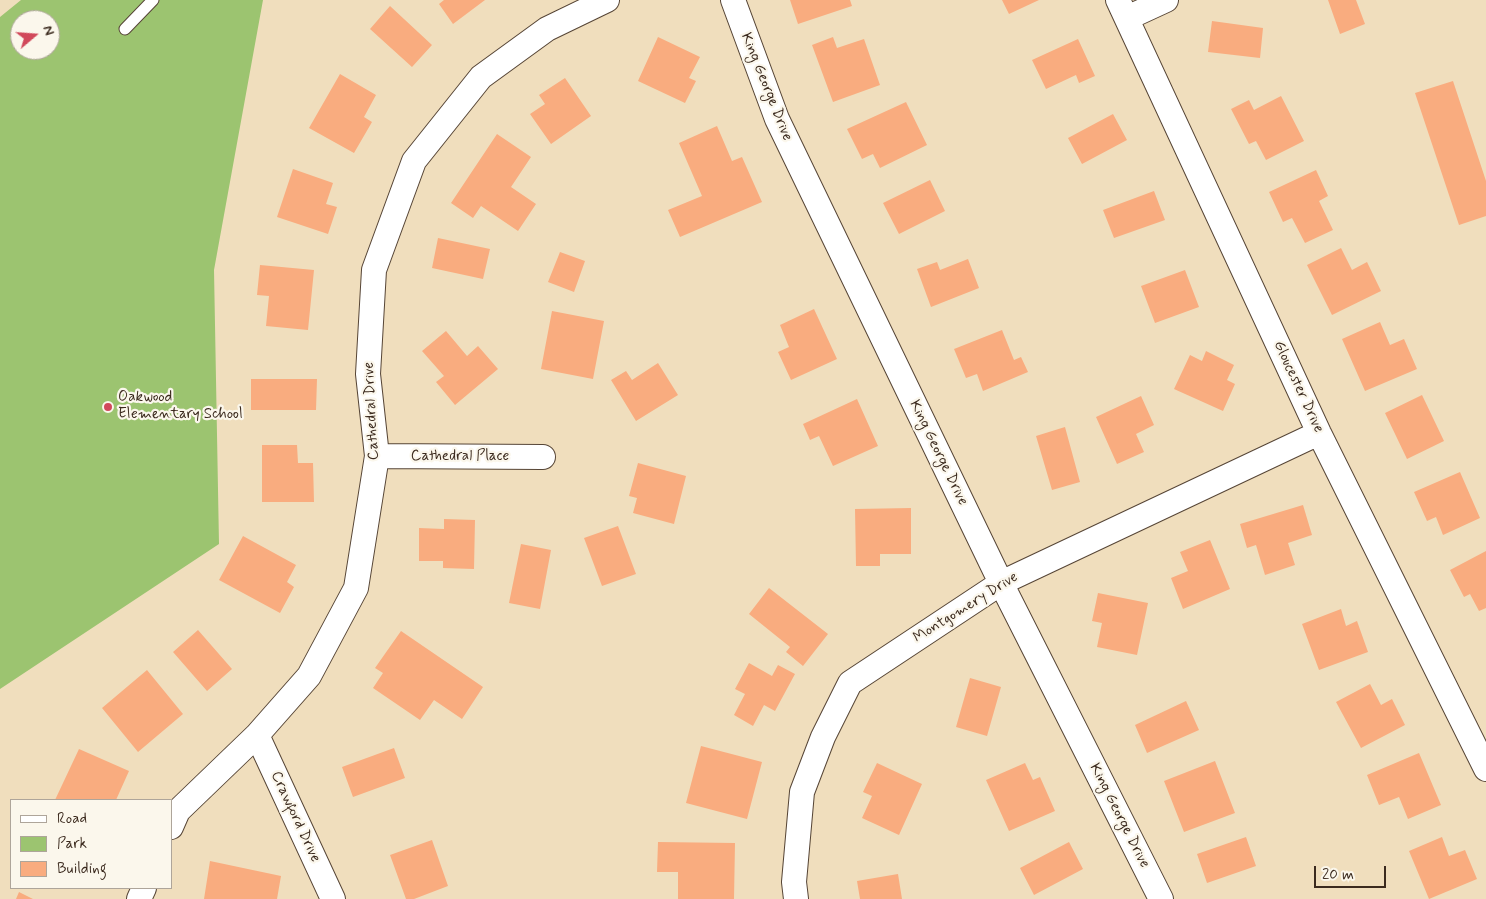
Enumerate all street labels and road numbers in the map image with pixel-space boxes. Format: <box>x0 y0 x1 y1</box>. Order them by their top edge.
street label: King George Drive <box>736 30 796 144</box>
street label: Gloucester Drive <box>1269 338 1327 436</box>
street label: Cathedral Drive <box>360 361 384 461</box>
street label: King George Drive <box>905 397 971 509</box>
street label: Cathedral Place <box>411 448 509 466</box>
street label: Montgomery Drive <box>910 569 1022 647</box>
street label: King George Drive <box>1085 761 1153 871</box>
street label: Crawford Drive <box>266 769 324 865</box>

